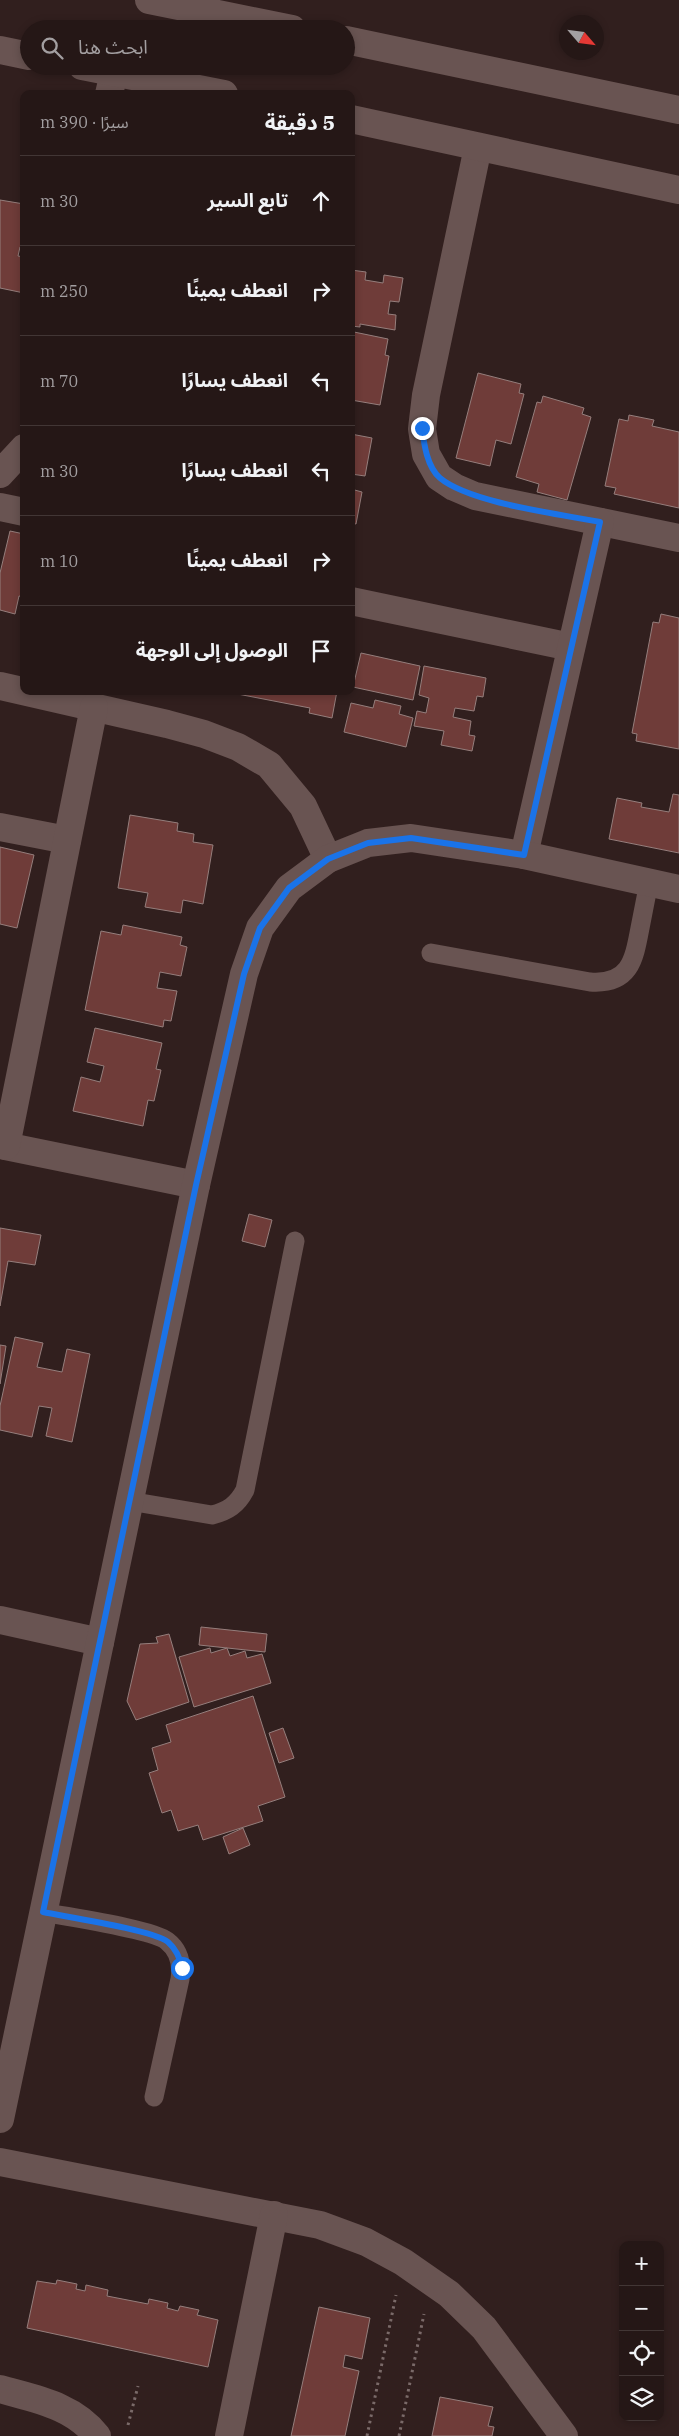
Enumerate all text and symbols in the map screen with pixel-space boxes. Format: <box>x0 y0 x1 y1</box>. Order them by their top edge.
north arrow <box>559 15 604 60</box>
search box <box>20 20 355 75</box>
icon: search <box>38 34 66 62</box>
text: ابحث هنا <box>78 35 148 59</box>
text: 5 دقيقة <box>265 108 335 136</box>
text: سيرًا · 390 m <box>40 112 129 132</box>
icon: ahead <box>307 187 335 215</box>
text: تابع السير <box>207 188 288 212</box>
text: 30 m <box>40 191 78 211</box>
icon: right <box>307 277 335 305</box>
text: انعطف يمينًا <box>186 278 288 302</box>
text: 250 m <box>40 281 88 301</box>
icon: left <box>307 367 335 395</box>
text: انعطف يسارًا <box>182 368 288 392</box>
text: 70 m <box>40 371 78 391</box>
route end <box>411 417 434 440</box>
icon: left <box>307 457 335 485</box>
text: انعطف يسارًا <box>182 458 288 482</box>
text: 30 m <box>40 461 78 481</box>
icon: right <box>307 547 335 575</box>
text: انعطف يمينًا <box>186 548 288 572</box>
text: 10 m <box>40 551 78 571</box>
icon: arrive <box>307 637 335 665</box>
text: الوصول إلى الوجهة <box>136 638 288 662</box>
route start <box>171 1957 194 1980</box>
map controls <box>619 2241 664 2421</box>
button: + <box>619 2241 664 2286</box>
button: − <box>619 2286 664 2331</box>
button: locate <box>619 2331 664 2376</box>
button: layers <box>619 2376 664 2421</box>

